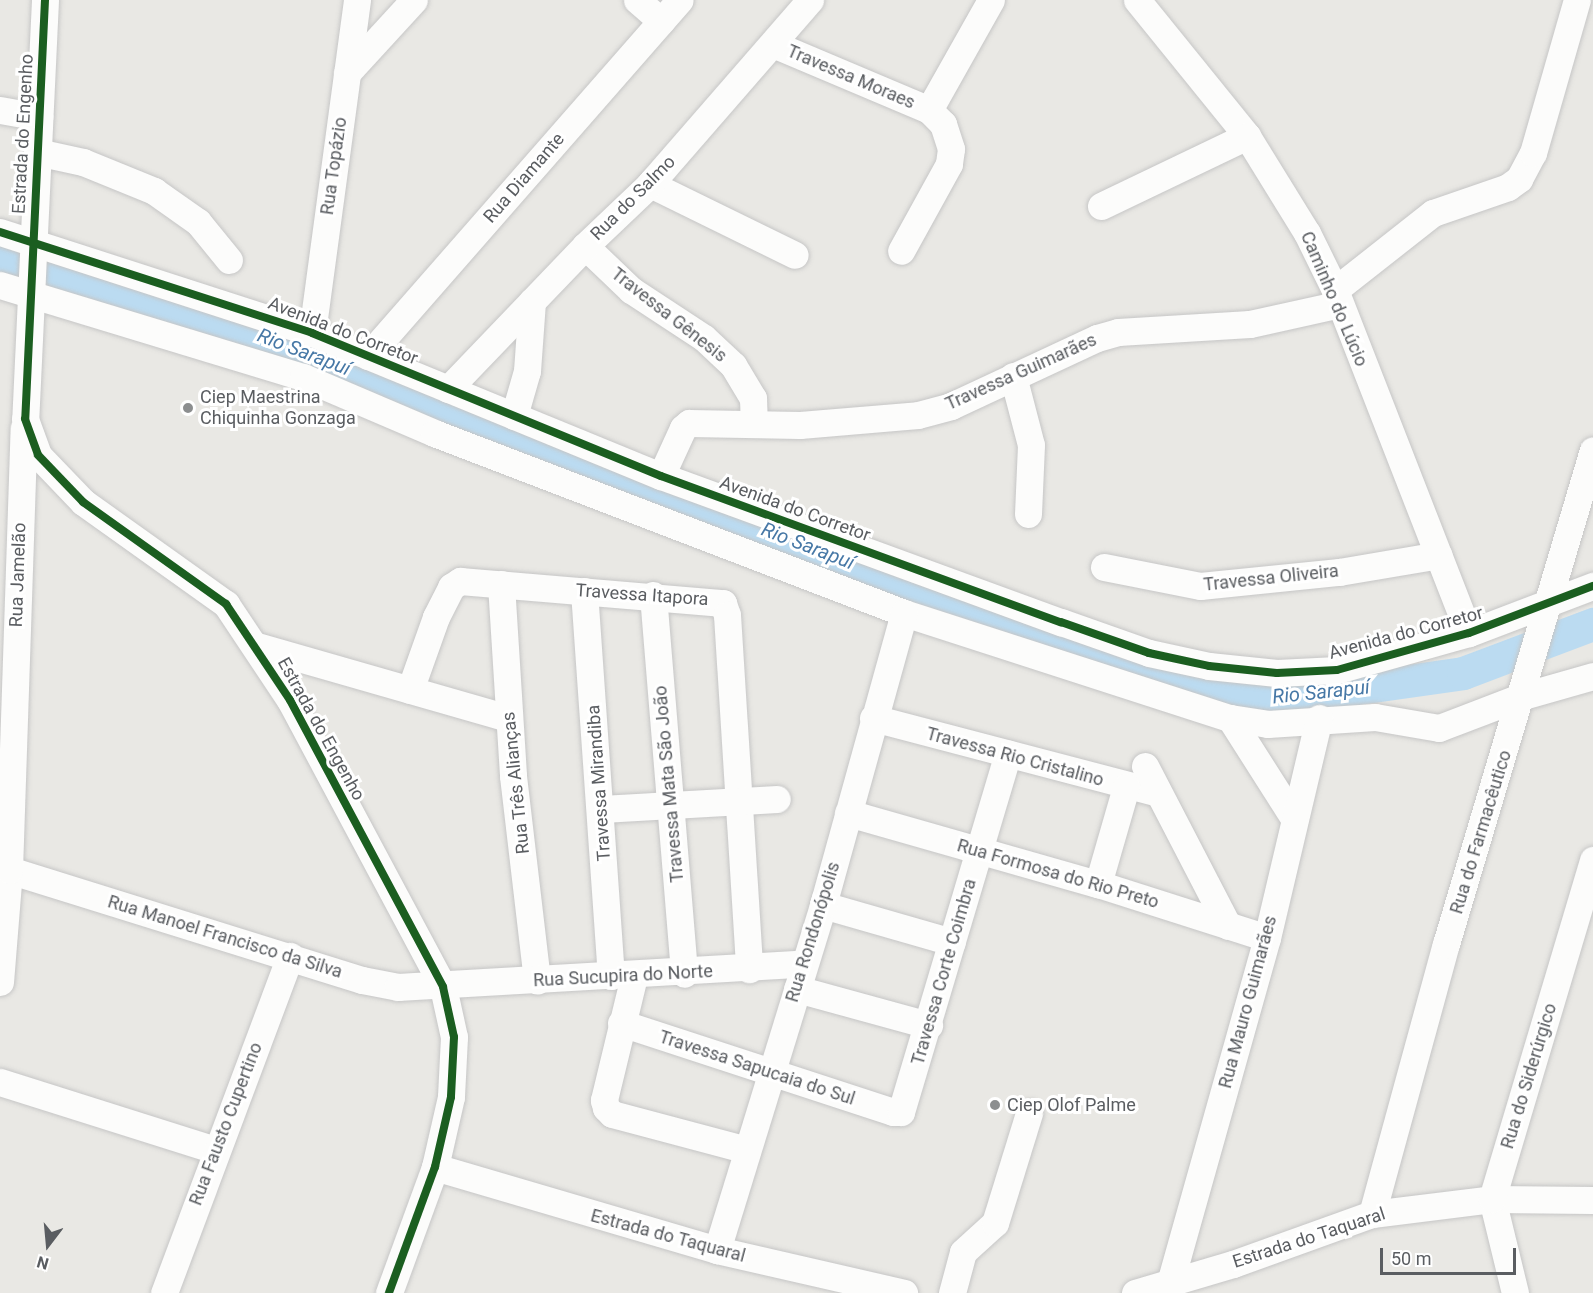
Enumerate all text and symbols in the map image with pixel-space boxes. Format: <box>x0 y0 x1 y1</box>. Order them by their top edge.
street label: Travessa Moraes <box>784 40 918 114</box>
street label: Estrada do Engenho <box>8 53 38 215</box>
street label: Rua Topázio <box>316 116 352 216</box>
street label: Rua Diamante <box>479 129 569 227</box>
street label: Rua do Salmo <box>586 151 680 245</box>
street label: Caminho do Lúcio <box>1296 228 1372 370</box>
street label: Travessa Gênesis <box>607 263 731 367</box>
street label: Avenida do Corretor <box>265 292 421 370</box>
water label: Rio Sarapuí <box>254 323 354 381</box>
street label: Travessa Guimarães <box>942 329 1100 415</box>
place label: Ciep Maestrina Chiquinha Gonzaga <box>200 387 356 430</box>
marker: Ciep Maestrina Chiquinha Gonzaga <box>181 401 195 415</box>
street label: Avenida do Corretor <box>717 472 873 546</box>
water label: Rio Sarapuí <box>758 517 858 575</box>
street label: Rua Jamelão <box>5 522 31 628</box>
street label: Travessa Oliveira <box>1202 560 1340 596</box>
street label: Travessa Itapora <box>575 580 709 610</box>
street label: Avenida do Corretor <box>1327 602 1485 664</box>
street label: Estrada do Engenho <box>273 654 369 804</box>
water label: Rio Sarapuí <box>1271 675 1371 709</box>
street label: Travessa Mata São João <box>650 685 688 883</box>
street label: Travessa Mirandiba <box>583 704 615 862</box>
street label: Rua Três Alianças <box>498 711 534 855</box>
street label: Travessa Rio Cristalino <box>924 723 1106 791</box>
street label: Rua do Farmacêutico <box>1446 748 1516 916</box>
street label: Rua Formosa do Rio Preto <box>955 835 1161 913</box>
street label: Rua Rondonópolis <box>781 859 845 1005</box>
street label: Travessa Corte Coimbra <box>907 876 981 1068</box>
street label: Rua Manoel Francisco da Silva <box>105 891 345 983</box>
street label: Rua Mauro Guimarães <box>1215 913 1281 1091</box>
street label: Rua Sucupira do Norte <box>533 961 713 991</box>
street label: Rua do Siderúrgico <box>1497 1001 1561 1151</box>
street label: Travessa Sapucaia do Sul <box>656 1026 858 1110</box>
street label: Rua Fausto Cupertino <box>185 1040 267 1208</box>
place label: Ciep Olof Palme <box>1007 1094 1136 1116</box>
marker: Ciep Olof Palme <box>988 1098 1002 1112</box>
street label: Estrada do Taquaral <box>1230 1203 1388 1273</box>
street label: Estrada do Taquaral <box>588 1205 748 1267</box>
north arrow <box>18 1215 78 1275</box>
scale bar <box>1383 1236 1520 1274</box>
text: 50 m <box>1391 1248 1431 1269</box>
text: N <box>35 1252 51 1273</box>

